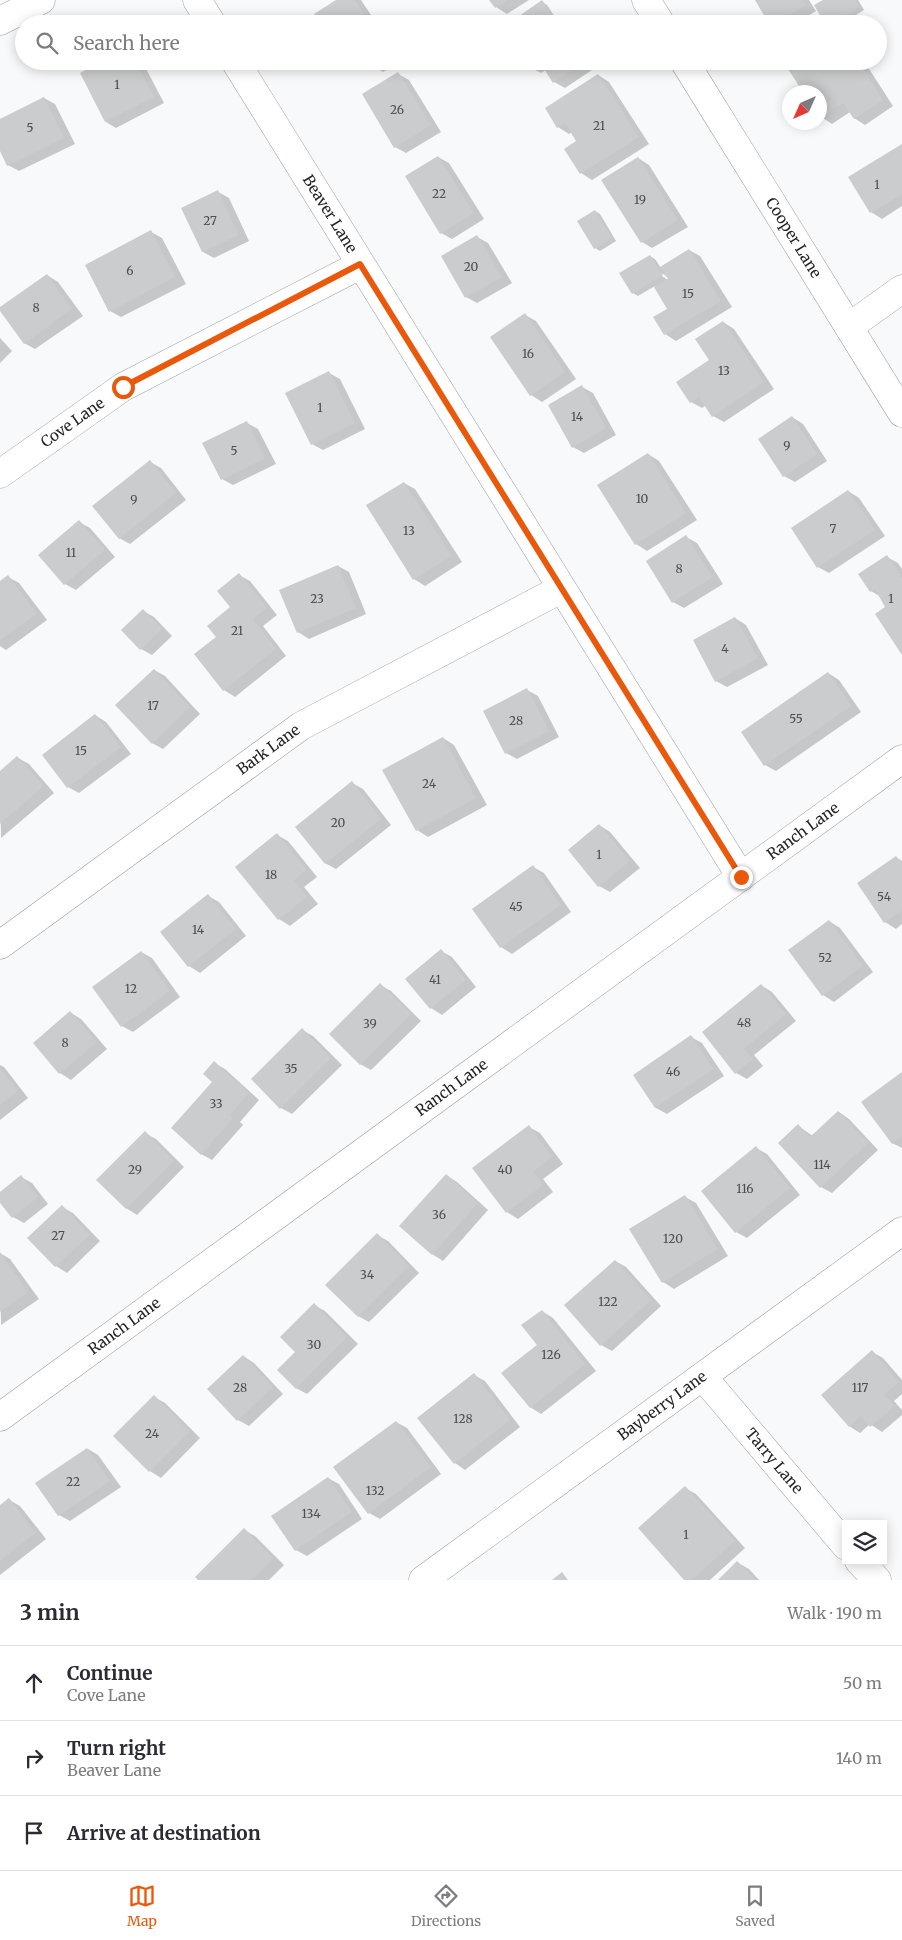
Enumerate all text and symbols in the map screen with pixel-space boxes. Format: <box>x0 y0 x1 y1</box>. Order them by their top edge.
search box <box>15 15 887 70</box>
icon: search <box>33 29 61 57</box>
text: Search here <box>73 31 180 55</box>
house number: 1 <box>114 77 120 92</box>
north arrow <box>782 85 827 130</box>
house number: 26 <box>390 102 404 117</box>
house number: 21 <box>593 118 606 133</box>
house number: 5 <box>26 120 34 135</box>
street label: Beaver Lane <box>299 171 362 256</box>
house number: 1 <box>874 177 880 192</box>
house number: 22 <box>432 186 446 201</box>
house number: 19 <box>634 192 646 207</box>
street label: Cooper Lane <box>762 194 826 281</box>
house number: 27 <box>203 213 217 228</box>
house number: 20 <box>464 259 479 274</box>
house number: 6 <box>126 263 134 278</box>
house number: 15 <box>682 286 694 301</box>
house number: 8 <box>32 300 40 315</box>
house number: 16 <box>522 346 534 361</box>
house number: 13 <box>718 363 730 378</box>
route start <box>112 376 135 399</box>
street label: Cove Lane <box>37 393 108 451</box>
house number: 1 <box>317 400 323 415</box>
house number: 14 <box>571 409 584 424</box>
house number: 9 <box>783 438 791 453</box>
house number: 5 <box>230 443 238 458</box>
house number: 10 <box>636 491 649 506</box>
house number: 9 <box>130 492 138 507</box>
house number: 7 <box>830 521 837 536</box>
house number: 13 <box>403 523 415 538</box>
house number: 11 <box>66 545 77 560</box>
house number: 8 <box>675 561 683 576</box>
house number: 23 <box>310 591 324 606</box>
house number: 1 <box>888 591 894 606</box>
house number: 21 <box>231 623 244 638</box>
house number: 4 <box>721 641 729 656</box>
house number: 17 <box>147 698 159 713</box>
house number: 55 <box>789 711 803 726</box>
house number: 28 <box>509 713 523 728</box>
street label: Bark Lane <box>233 720 304 779</box>
house number: 15 <box>75 743 87 758</box>
house number: 24 <box>422 776 437 791</box>
street label: Ranch Lane <box>763 798 843 863</box>
house number: 20 <box>331 815 346 830</box>
house number: 1 <box>596 847 602 862</box>
route end <box>730 866 753 889</box>
house number: 18 <box>265 867 277 882</box>
house number: 54 <box>877 889 892 904</box>
house number: 45 <box>509 899 523 914</box>
house number: 14 <box>192 922 205 937</box>
house number: 52 <box>818 950 832 965</box>
house number: 41 <box>429 972 442 987</box>
house number: 12 <box>125 981 137 996</box>
house number: 48 <box>737 1015 751 1030</box>
house number: 39 <box>363 1016 377 1031</box>
house number: 8 <box>61 1035 69 1050</box>
street label: Ranch Lane <box>411 1054 491 1120</box>
house number: 35 <box>284 1061 298 1076</box>
house number: 46 <box>666 1064 680 1079</box>
house number: 33 <box>209 1096 223 1111</box>
house number: 114 <box>813 1157 831 1172</box>
house number: 29 <box>128 1162 142 1177</box>
house number: 40 <box>498 1162 513 1177</box>
house number: 116 <box>736 1181 754 1196</box>
house number: 36 <box>432 1207 446 1222</box>
house number: 27 <box>51 1228 65 1243</box>
house number: 120 <box>663 1231 683 1246</box>
house number: 34 <box>360 1267 375 1282</box>
street label: Ranch Lane <box>84 1293 164 1359</box>
house number: 122 <box>598 1294 618 1309</box>
house number: 30 <box>307 1337 321 1352</box>
house number: 126 <box>541 1347 561 1362</box>
street label: Bayberry Lane <box>614 1366 710 1444</box>
house number: 28 <box>233 1380 247 1395</box>
house number: 117 <box>852 1380 868 1395</box>
house number: 128 <box>453 1411 473 1426</box>
street label: Tarry Lane <box>741 1424 808 1497</box>
house number: 24 <box>145 1426 160 1441</box>
house number: 22 <box>66 1474 80 1489</box>
house number: 132 <box>366 1483 384 1498</box>
house number: 134 <box>301 1506 321 1521</box>
map controls <box>842 1520 887 1565</box>
button: layers <box>842 1520 887 1565</box>
house number: 1 <box>683 1527 689 1542</box>
text: 3 min <box>20 1599 79 1626</box>
text: Walk · 190 m <box>787 1603 882 1623</box>
text: Continue <box>67 1661 153 1685</box>
icon: ahead <box>20 1669 48 1697</box>
text: 50 m <box>843 1673 882 1693</box>
text: Cove Lane <box>67 1685 146 1705</box>
text: Turn right <box>67 1736 166 1760</box>
icon: right <box>20 1744 48 1772</box>
text: 140 m <box>836 1748 882 1768</box>
text: Beaver Lane <box>67 1760 161 1780</box>
icon: arrive <box>20 1819 48 1847</box>
text: Arrive at destination <box>67 1821 261 1845</box>
tab: Map <box>127 1882 157 1930</box>
tab: Directions <box>411 1882 481 1930</box>
tab: Saved <box>735 1882 775 1930</box>

